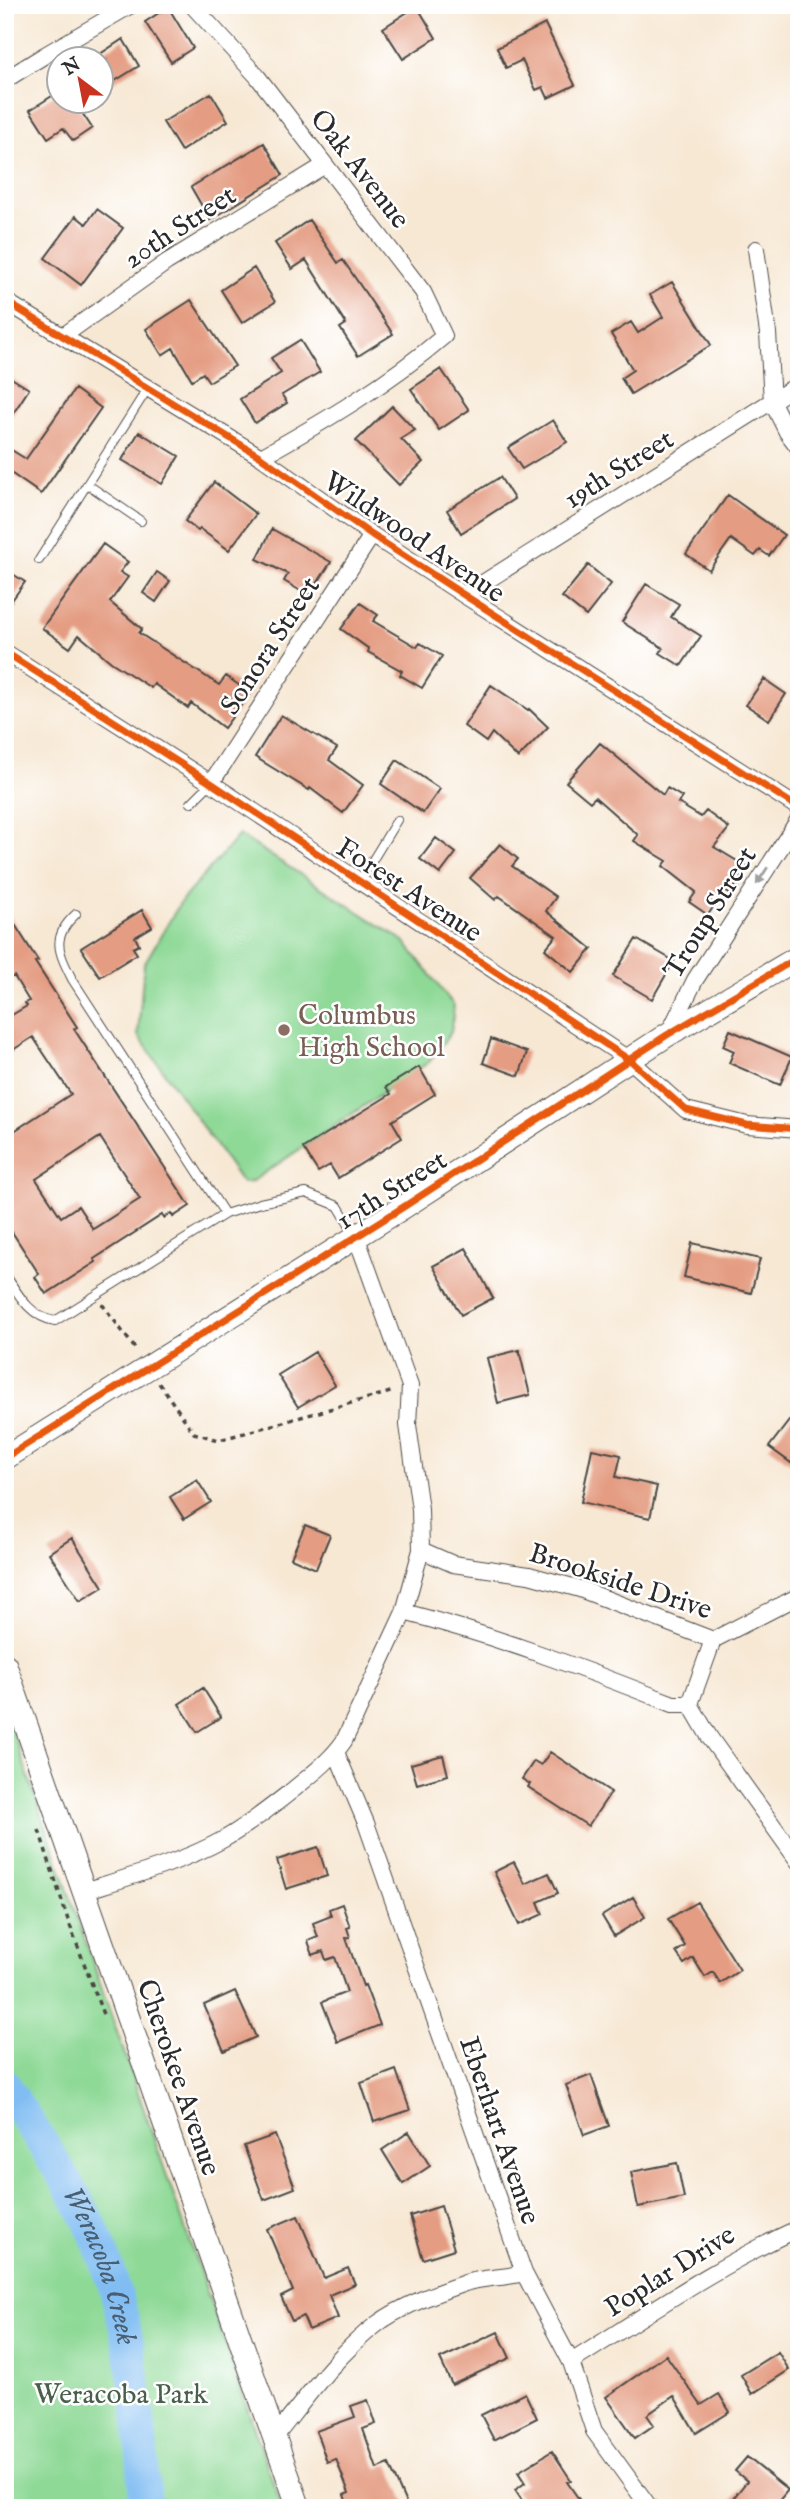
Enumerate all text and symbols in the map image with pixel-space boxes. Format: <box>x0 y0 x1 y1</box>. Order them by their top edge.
north arrow <box>46 46 116 116</box>
text: N <box>58 52 86 82</box>
street label: Oak Avenue <box>302 103 417 236</box>
street label: 20th Street <box>118 179 244 277</box>
street label: 19th Street <box>558 423 681 518</box>
street label: Wildwood Avenue <box>316 464 511 612</box>
street label: Sonora Street <box>214 571 329 722</box>
street label: Forest Avenue <box>329 831 488 951</box>
street label: Troup Street <box>657 841 766 986</box>
one-way arrow <box>755 866 768 886</box>
place label: Columbus High School <box>298 999 445 1066</box>
marker: Columbus High School <box>276 1022 292 1038</box>
street label: 17th Street <box>331 1143 454 1239</box>
street label: Brookside Drive <box>524 1536 716 1628</box>
street label: Cherokee Avenue <box>128 1975 228 2181</box>
street label: Eberhart Avenue <box>450 2032 547 2229</box>
water label: Weracoba Creek <box>53 2180 145 2348</box>
street label: Poplar Drive <box>599 2218 742 2326</box>
park label: Weracoba Park <box>34 2378 209 2413</box>

